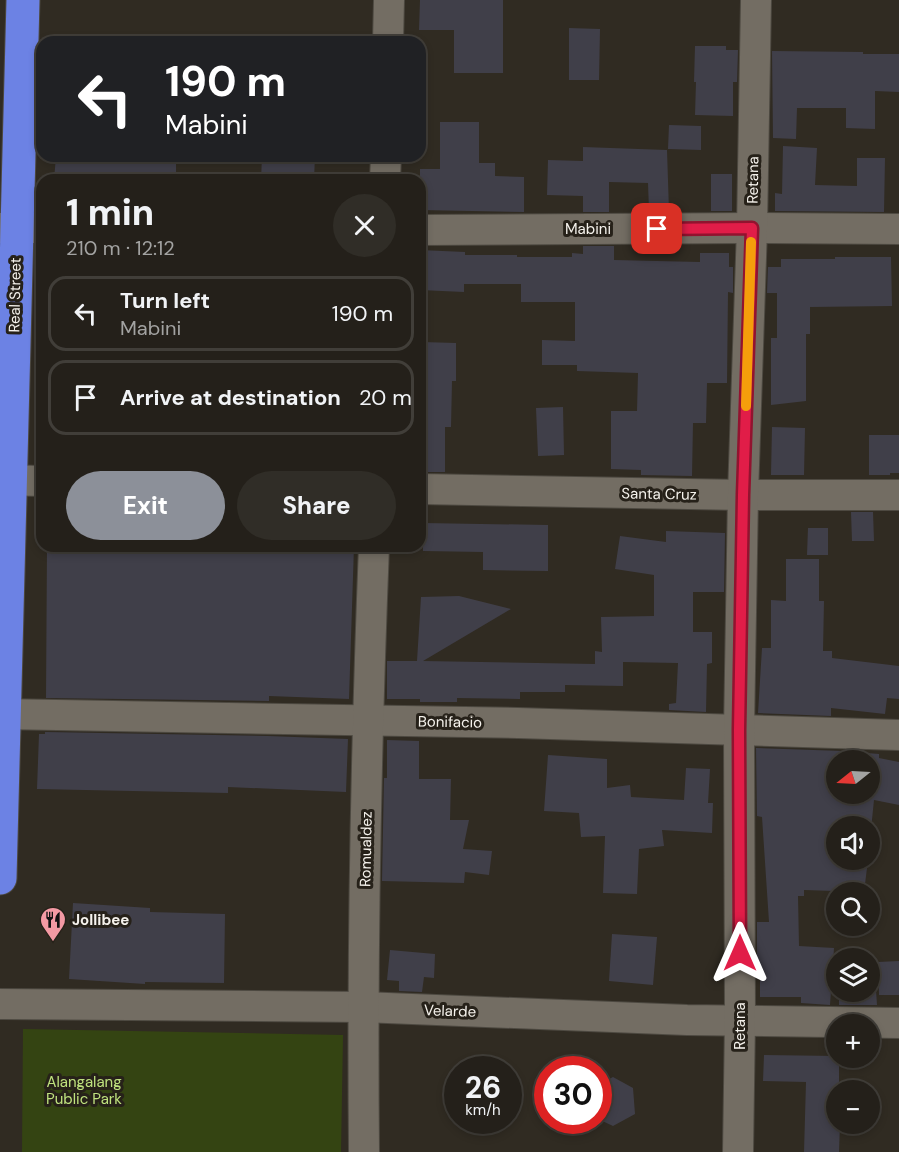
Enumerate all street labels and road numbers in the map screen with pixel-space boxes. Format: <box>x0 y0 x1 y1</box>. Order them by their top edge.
street label: Retana <box>743 156 763 204</box>
street label: Mabini <box>565 219 611 239</box>
street label: Real Street <box>4 257 26 333</box>
street label: Santa Cruz <box>621 483 697 505</box>
street label: Bonifacio <box>418 711 482 733</box>
street label: Romualdez <box>355 811 377 887</box>
street label: Velarde <box>424 1000 476 1022</box>
street label: Retana <box>730 1002 750 1050</box>

